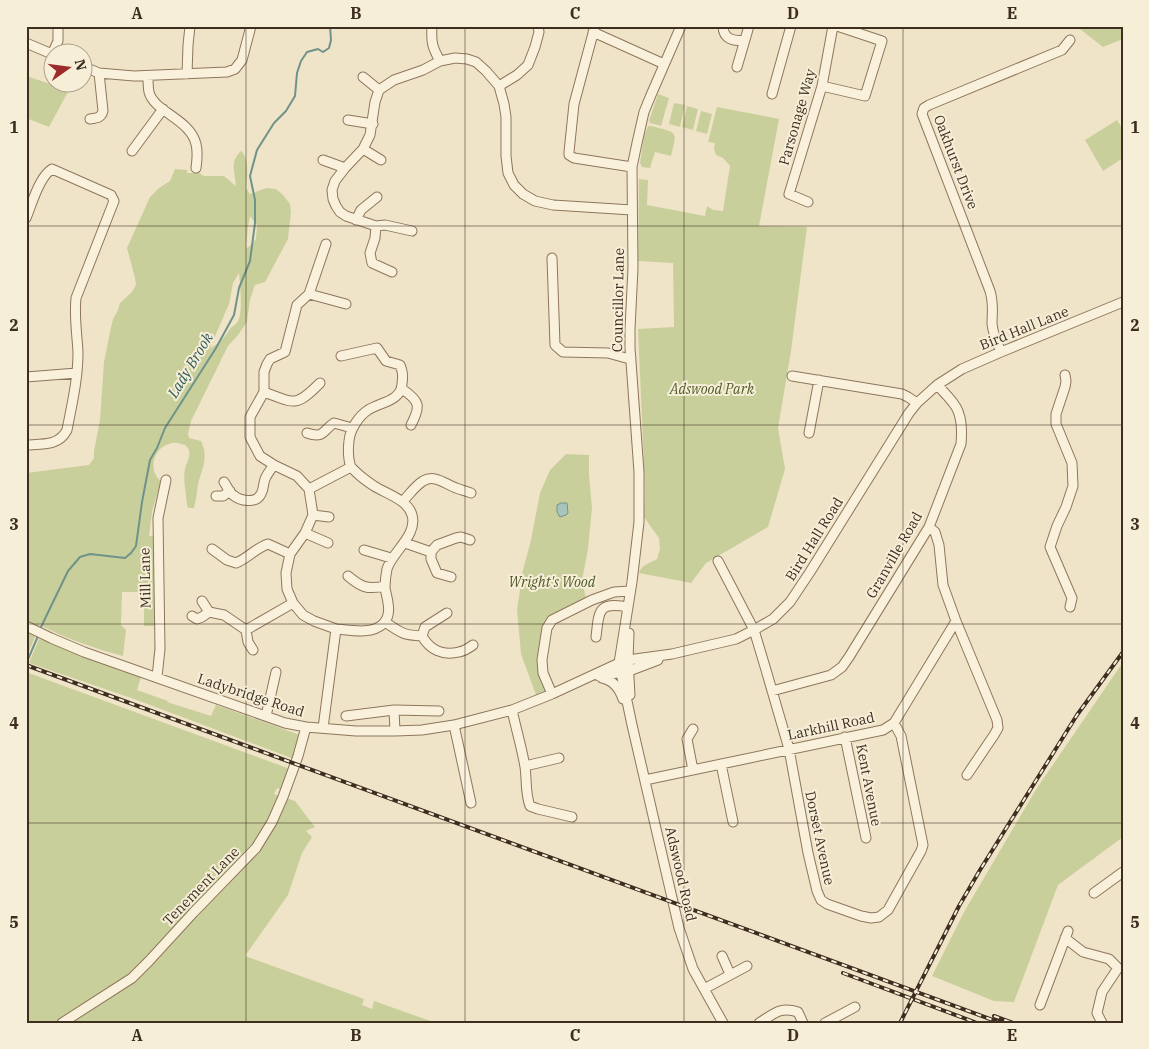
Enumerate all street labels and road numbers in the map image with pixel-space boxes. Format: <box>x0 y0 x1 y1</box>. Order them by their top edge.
street label: Parsonage Way <box>775 66 820 167</box>
street label: Oakhurst Drive <box>930 112 982 212</box>
street label: Councillor Lane <box>608 248 628 352</box>
street label: Bird Hall Lane <box>977 302 1071 354</box>
street label: Bird Hall Road <box>781 493 847 584</box>
street label: Granville Road <box>862 508 926 602</box>
street label: Mill Lane <box>135 548 155 608</box>
street label: Ladybridge Road <box>195 669 307 721</box>
street label: Larkhill Road <box>786 708 877 744</box>
street label: Kent Avenue <box>852 742 886 828</box>
street label: Dorset Avenue <box>801 789 839 887</box>
street label: Adswood Road <box>661 825 701 924</box>
street label: Tenement Lane <box>159 843 243 929</box>

